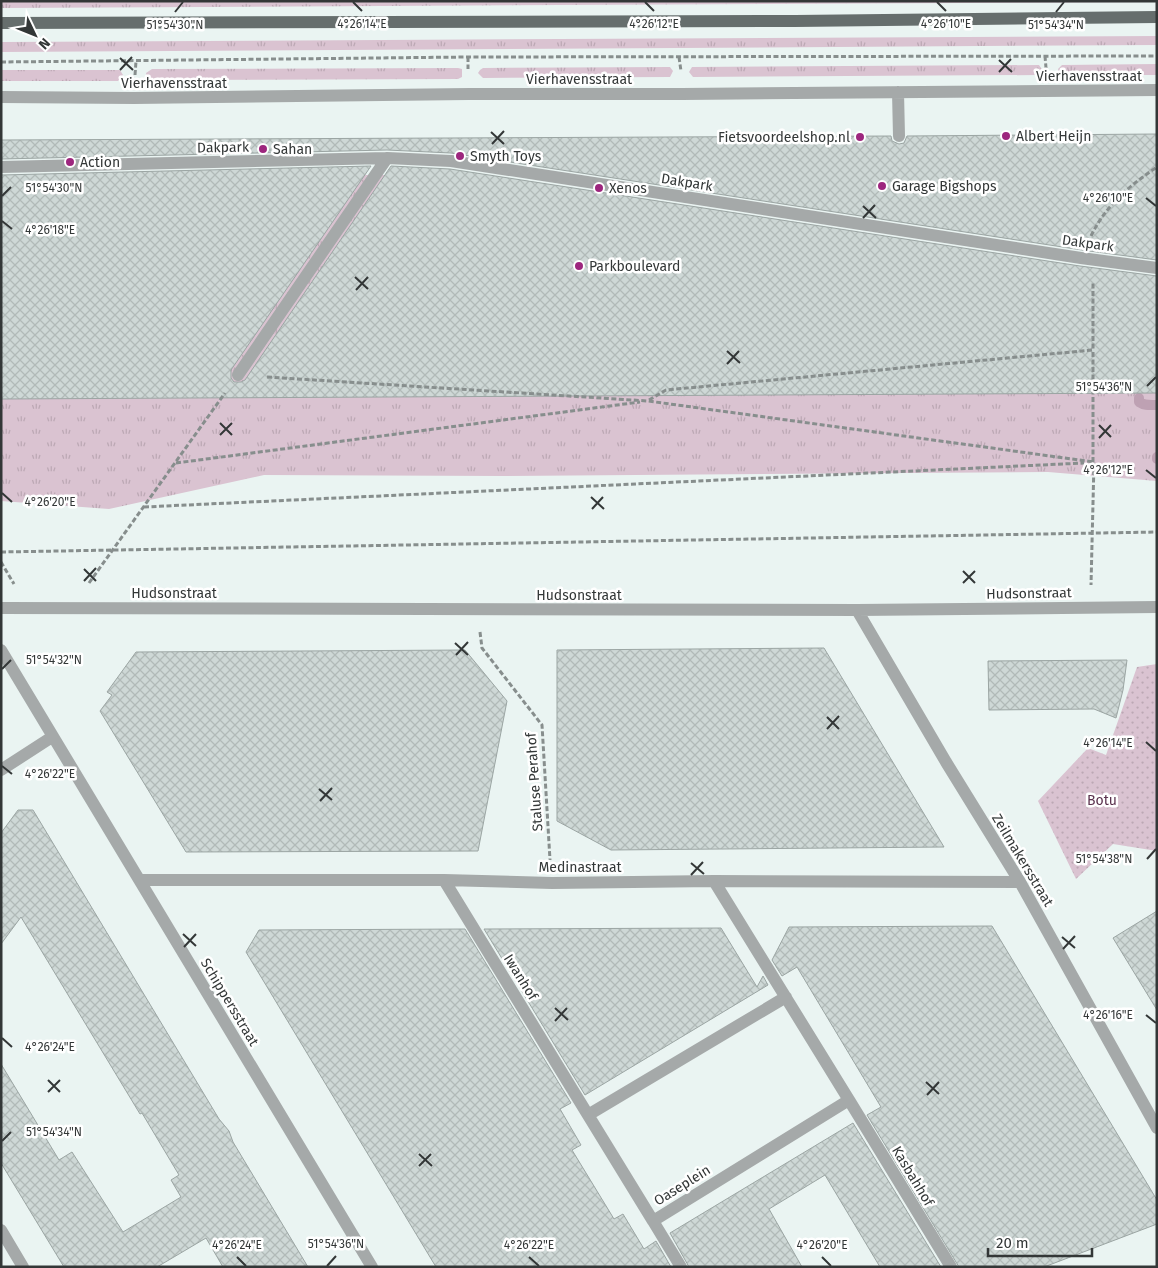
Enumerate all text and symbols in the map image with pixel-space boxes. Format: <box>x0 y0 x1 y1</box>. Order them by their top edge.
north arrow <box>10 10 60 60</box>
text: 4°26'14"E <box>337 17 387 31</box>
text: 4°26'12"E <box>629 17 679 31</box>
text: 4°26'10"E <box>921 17 971 31</box>
text: 51°54'30"N <box>147 18 203 32</box>
text: 51°54'34"N <box>1028 18 1084 32</box>
text: N <box>35 34 54 53</box>
street label: Vierhavensstraat <box>1036 68 1143 85</box>
street label: Vierhavensstraat <box>526 71 633 88</box>
street label: Vierhavensstraat <box>121 75 228 92</box>
place label: Albert Heijn <box>1016 128 1091 145</box>
place label: Fietsvoordeelshop.nl <box>718 129 850 146</box>
marker: Albert Heijn <box>1000 130 1012 142</box>
marker: Fietsvoordeelshop.nl <box>854 131 866 143</box>
street label: Dakpark <box>197 139 250 156</box>
place label: Sahan <box>273 141 312 158</box>
marker: Sahan <box>257 143 269 155</box>
place label: Smyth Toys <box>470 148 542 165</box>
marker: Smyth Toys <box>454 150 466 162</box>
place label: Action <box>80 154 120 171</box>
marker: Action <box>64 156 76 168</box>
street label: Dakpark <box>660 170 715 195</box>
place label: Garage Bigshops <box>892 178 997 195</box>
place label: Xenos <box>609 180 647 197</box>
marker: Garage Bigshops <box>876 180 888 192</box>
text: 51°54'30"N <box>26 181 82 195</box>
marker: Xenos <box>593 182 605 194</box>
text: 4°26'10"E <box>1083 191 1133 205</box>
text: 4°26'18"E <box>25 223 75 237</box>
street label: Dakpark <box>1061 231 1116 256</box>
place label: Parkboulevard <box>589 258 680 275</box>
marker: Parkboulevard <box>573 260 585 272</box>
text: 51°54'36"N <box>1076 380 1132 394</box>
text: 4°26'12"E <box>1083 463 1133 477</box>
text: 4°26'20"E <box>24 495 76 509</box>
street label: Hudsonstraat <box>986 584 1073 603</box>
street label: Hudsonstraat <box>131 585 218 602</box>
street label: Hudsonstraat <box>536 587 623 604</box>
text: 51°54'32"N <box>26 653 82 667</box>
street label: Staluse Perahof <box>522 731 546 832</box>
text: 4°26'14"E <box>1083 736 1133 750</box>
text: 4°26'22"E <box>25 767 75 781</box>
park label: Botu <box>1087 792 1117 809</box>
street label: Zeilmakersstraat <box>988 811 1057 911</box>
text: 51°54'38"N <box>1076 852 1132 866</box>
street label: Medinastraat <box>538 859 623 876</box>
street label: Iwanhof <box>500 951 542 1004</box>
street label: Schippersstraat <box>197 955 263 1050</box>
text: 4°26'16"E <box>1083 1008 1133 1022</box>
text: 4°26'24"E <box>25 1040 75 1054</box>
text: 51°54'34"N <box>26 1125 82 1139</box>
street label: Kasbahhof <box>888 1143 938 1211</box>
street label: Oaseplein <box>651 1161 714 1209</box>
scale bar <box>988 1226 1092 1258</box>
text: 20 m <box>996 1234 1029 1252</box>
text: 51°54'36"N <box>308 1237 364 1251</box>
text: 4°26'24"E <box>212 1238 262 1252</box>
text: 4°26'22"E <box>504 1238 554 1252</box>
text: 4°26'20"E <box>796 1238 848 1252</box>

